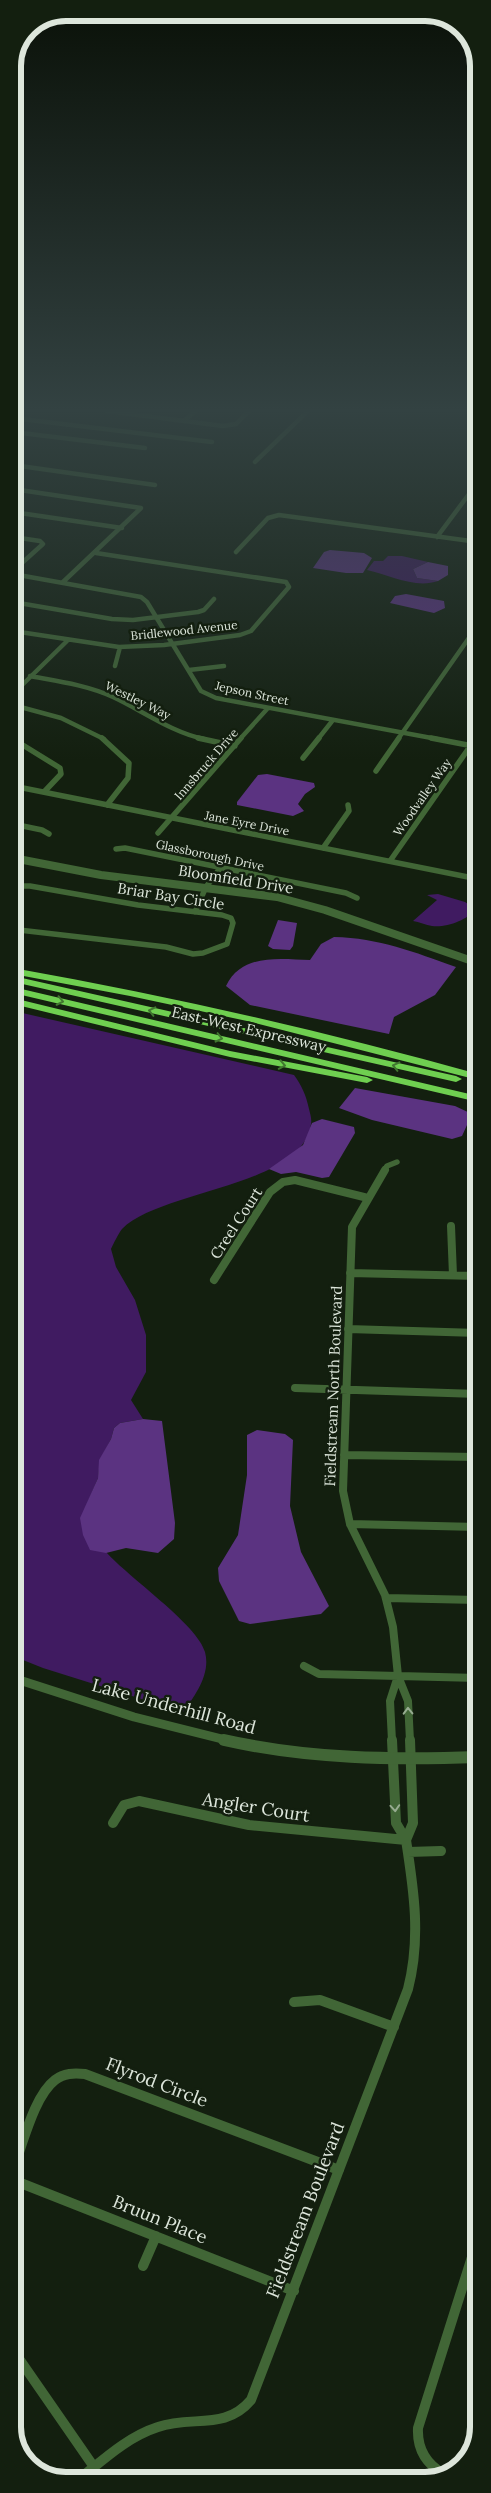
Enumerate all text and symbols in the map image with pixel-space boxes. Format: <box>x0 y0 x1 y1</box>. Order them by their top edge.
street label: Bridlewood Avenue <box>130 617 239 643</box>
street label: Westley Way <box>103 678 174 723</box>
street label: Jepson Street <box>213 678 291 708</box>
street label: Innsbruck Drive <box>171 725 241 803</box>
street label: Woodvalley Way <box>390 755 455 839</box>
street label: Jane Eyre Drive <box>202 807 291 839</box>
street label: Glassborough Drive <box>155 836 266 874</box>
street label: Bloomfield Drive <box>177 861 295 897</box>
street label: Briar Bay Circle <box>116 878 226 914</box>
one-way arrow <box>56 995 65 1006</box>
street label: East-West Expressway <box>170 1002 328 1056</box>
one-way arrow <box>148 1006 157 1017</box>
one-way arrow <box>214 1032 223 1042</box>
one-way arrow <box>278 1059 287 1069</box>
one-way arrow <box>392 1061 401 1072</box>
street label: Creel Court <box>206 1183 266 1262</box>
street label: Fieldstream North Boulevard <box>320 1285 346 1487</box>
street label: Lake Underhill Road <box>89 1673 259 1739</box>
one-way arrow <box>403 1707 414 1715</box>
street label: Angler Court <box>200 1787 311 1827</box>
one-way arrow <box>389 1804 400 1812</box>
street label: Flyrod Circle <box>103 2052 211 2112</box>
street label: Fieldstream Boulevard <box>261 2119 349 2301</box>
street label: Bruun Place <box>109 2190 211 2249</box>

